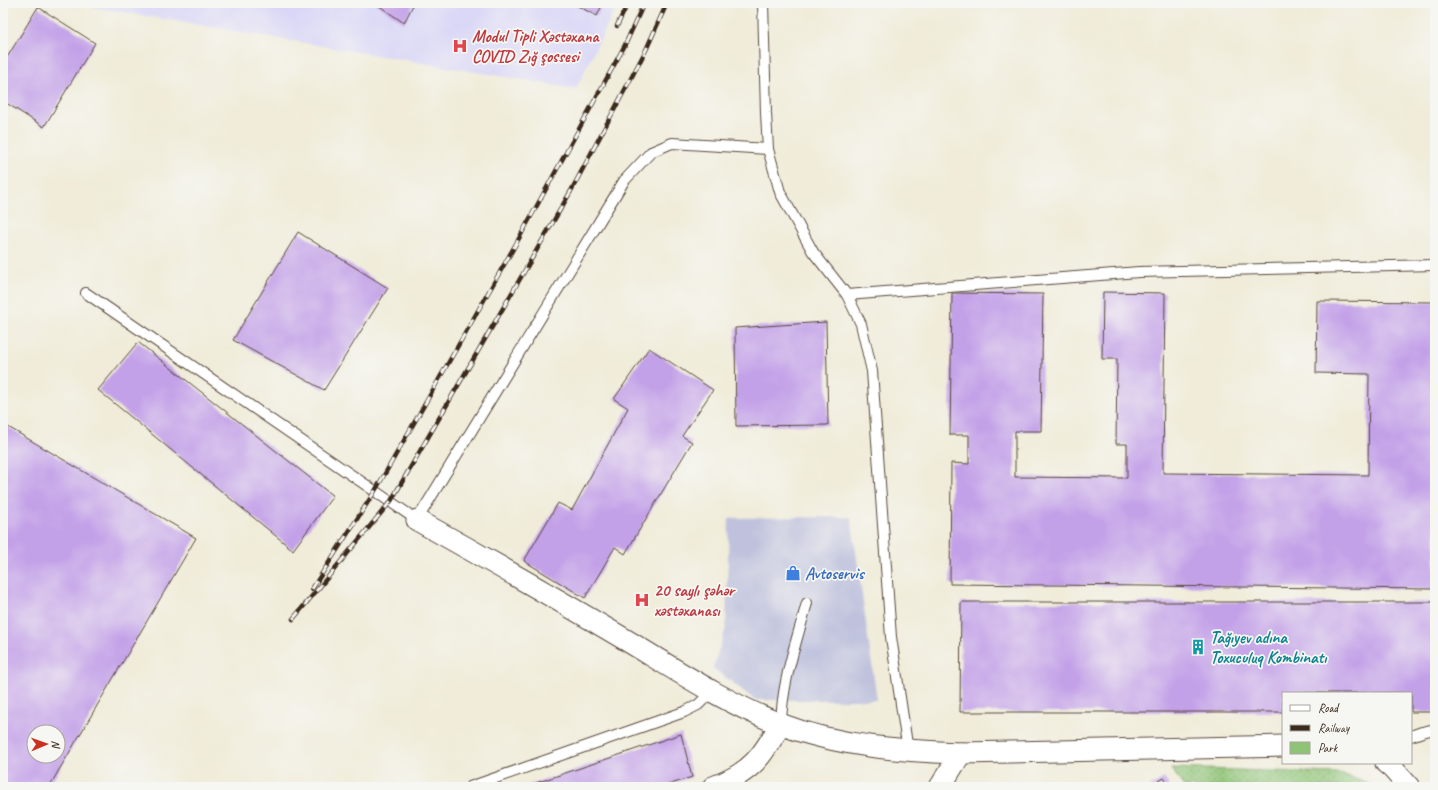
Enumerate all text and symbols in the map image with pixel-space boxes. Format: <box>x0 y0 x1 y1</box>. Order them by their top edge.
place label: Modul Tipli Xəstəxana COVID Zığ şossesi <box>472 26 601 67</box>
hospital icon: Modul Tipli Xəstəxana COVID Zığ şossesi <box>451 37 469 55</box>
place label: Avtoservis <box>805 563 866 584</box>
shop icon: Avtoservis <box>784 564 802 582</box>
place label: 20 saylı şəhər xəstəxanası <box>654 580 736 621</box>
hospital icon: 20 saylı şəhər xəstəxanası <box>633 591 651 609</box>
place label: Tağıyev adına Toxuculuq Kombinatı <box>1210 627 1328 668</box>
building icon: Tağıyev adına Toxuculuq Kombinatı <box>1189 638 1207 656</box>
legend <box>1282 692 1412 764</box>
text: Road <box>1318 700 1340 716</box>
text: Railway <box>1318 720 1350 736</box>
north arrow <box>26 724 66 764</box>
text: N <box>49 740 63 749</box>
text: Park <box>1318 740 1339 756</box>

